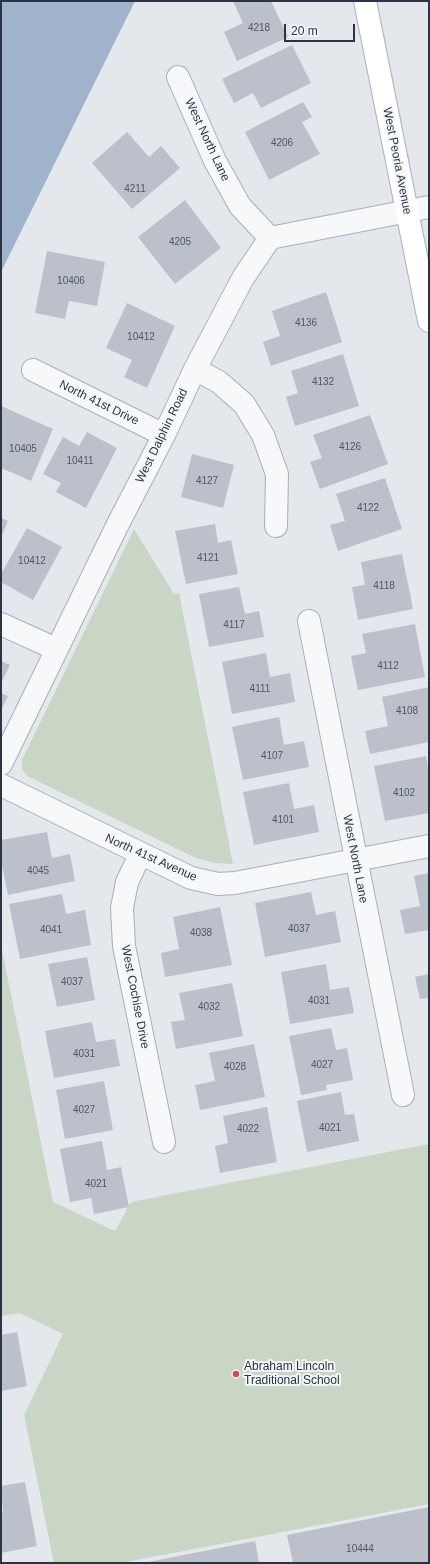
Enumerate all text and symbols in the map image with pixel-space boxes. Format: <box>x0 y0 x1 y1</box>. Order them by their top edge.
scale bar <box>286 16 357 42</box>
house number: 4218 <box>248 22 270 34</box>
text: 20 m <box>291 24 318 38</box>
street label: West North Lane <box>181 96 233 184</box>
street label: West Peoria Avenue <box>380 106 414 216</box>
house number: 4206 <box>271 137 293 149</box>
house number: 4211 <box>124 183 146 195</box>
house number: 4205 <box>169 236 191 248</box>
house number: 10406 <box>57 275 85 287</box>
house number: 4136 <box>295 317 317 329</box>
house number: 10412 <box>127 331 155 343</box>
house number: 4132 <box>312 376 334 388</box>
street label: North 41st Drive <box>57 378 141 428</box>
street label: West Dalphin Road <box>133 386 191 486</box>
house number: 4126 <box>339 441 361 453</box>
house number: 10405 <box>9 443 37 455</box>
house number: 10411 <box>66 455 94 467</box>
house number: 4127 <box>196 475 218 487</box>
house number: 4122 <box>357 502 379 514</box>
house number: 4121 <box>197 552 219 564</box>
house number: 10412 <box>18 555 46 567</box>
house number: 4118 <box>373 580 395 592</box>
house number: 4117 <box>223 619 245 631</box>
house number: 4112 <box>377 660 399 672</box>
house number: 4111 <box>250 683 270 695</box>
house number: 4108 <box>396 705 418 717</box>
house number: 4107 <box>261 750 283 762</box>
house number: 4102 <box>393 787 415 799</box>
house number: 4101 <box>272 814 294 826</box>
street label: West North Lane <box>339 814 371 904</box>
street label: North 41st Avenue <box>103 831 199 885</box>
house number: 4045 <box>27 865 49 877</box>
house number: 4037 <box>288 923 310 935</box>
house number: 4041 <box>40 924 62 936</box>
house number: 4038 <box>190 927 212 939</box>
street label: West Cochise Drive <box>118 944 152 1050</box>
house number: 4037 <box>61 976 83 988</box>
house number: 4031 <box>308 995 330 1007</box>
house number: 4032 <box>198 1001 220 1013</box>
house number: 4031 <box>73 1048 95 1060</box>
house number: 4027 <box>311 1059 333 1071</box>
house number: 4028 <box>224 1061 246 1073</box>
house number: 4027 <box>73 1104 95 1116</box>
house number: 4021 <box>319 1122 341 1134</box>
house number: 4022 <box>237 1123 259 1135</box>
house number: 4021 <box>85 1178 107 1190</box>
place label: Abraham Lincoln Traditional School <box>244 1360 340 1388</box>
marker: Abraham Lincoln Traditional School <box>231 1369 241 1379</box>
house number: 10444 <box>346 1543 374 1555</box>

